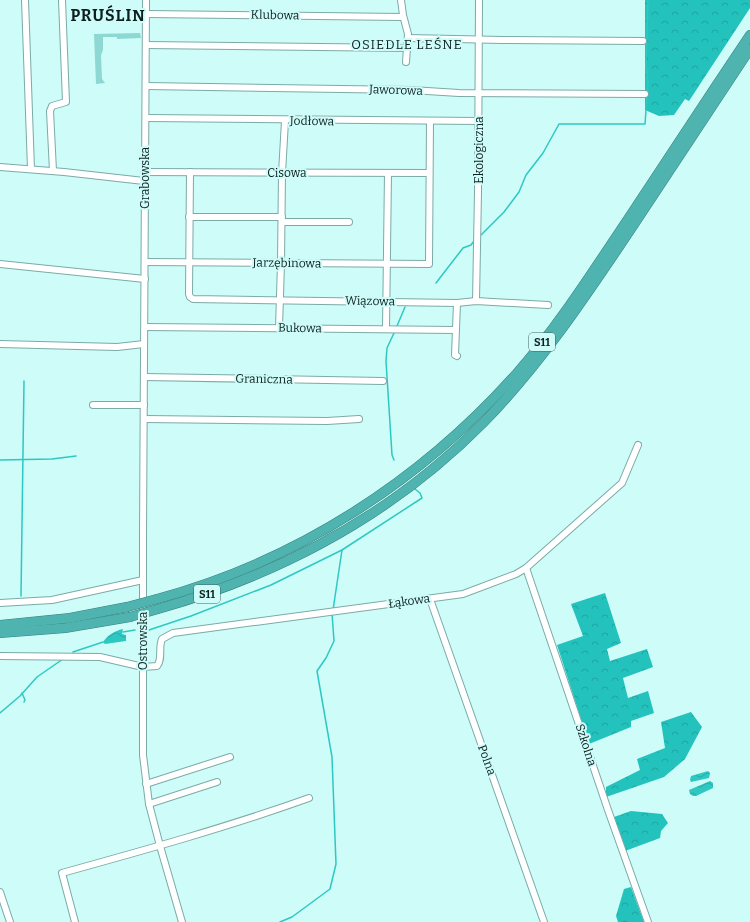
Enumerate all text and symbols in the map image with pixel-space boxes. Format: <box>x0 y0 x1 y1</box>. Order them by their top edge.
district label: PRUŚLIN <box>70 5 146 25</box>
street label: Klubowa <box>250 8 300 22</box>
district label: OSIEDLE LEŚNE <box>351 37 463 52</box>
street label: Jaworowa <box>368 82 424 98</box>
street label: Jodłowa <box>289 114 335 128</box>
street label: Ekologiczna <box>472 116 486 184</box>
street label: Grabowska <box>138 147 152 209</box>
street label: Cisowa <box>267 166 307 180</box>
street label: Jarzębinowa <box>252 255 322 271</box>
street label: Wiązowa <box>345 294 396 308</box>
street label: Bukowa <box>278 321 323 335</box>
road number: S11 <box>529 333 555 351</box>
street label: Graniczna <box>235 371 293 387</box>
road number: S11 <box>194 585 220 603</box>
street label: Łąkowa <box>387 591 431 611</box>
street label: Ostrowska <box>136 611 150 670</box>
street label: Szkolna <box>573 722 600 768</box>
street label: Polna <box>475 743 499 778</box>

